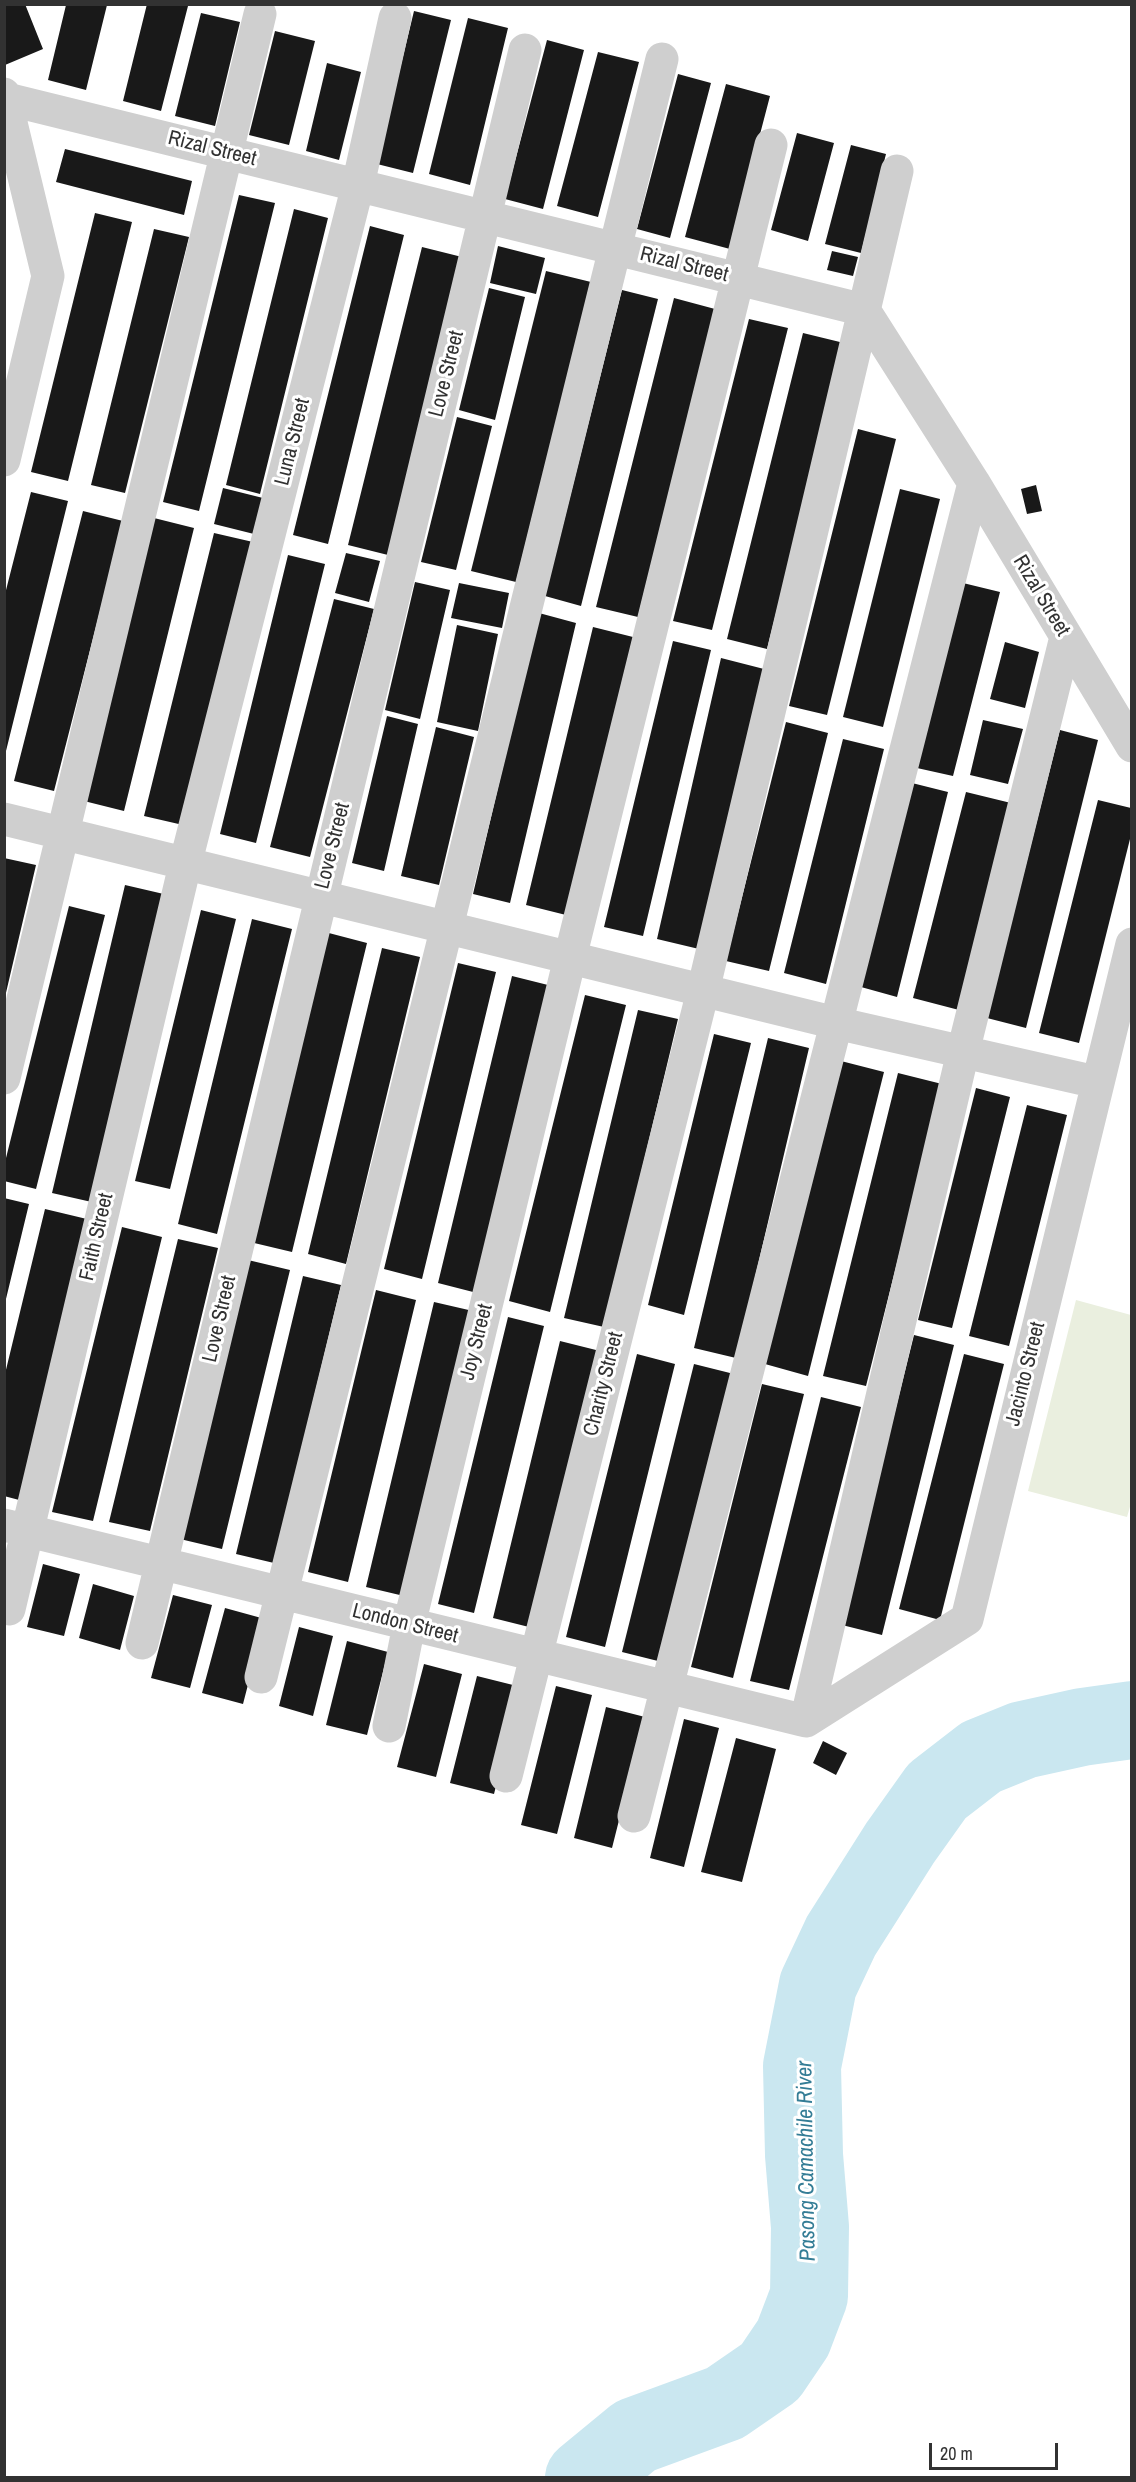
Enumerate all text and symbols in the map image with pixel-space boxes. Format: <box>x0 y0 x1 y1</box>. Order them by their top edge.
street label: Rizal Street <box>165 126 259 172</box>
street label: Rizal Street <box>637 242 731 288</box>
street label: Love Street <box>424 328 470 420</box>
street label: Luna Street <box>270 396 316 488</box>
street label: Rizal Street <box>1007 551 1075 641</box>
street label: Love Street <box>310 800 356 892</box>
street label: Faith Street <box>75 1191 119 1283</box>
street label: Love Street <box>198 1273 242 1365</box>
street label: Joy Street <box>455 1301 499 1383</box>
street label: Jacinto Street <box>1001 1319 1051 1429</box>
street label: Charity Street <box>579 1329 629 1439</box>
street label: London Street <box>349 1599 461 1649</box>
water label: Pasong Camachile River <box>792 2061 822 2261</box>
scale bar <box>932 2431 1061 2469</box>
text: 20 m <box>940 2441 973 2466</box>

